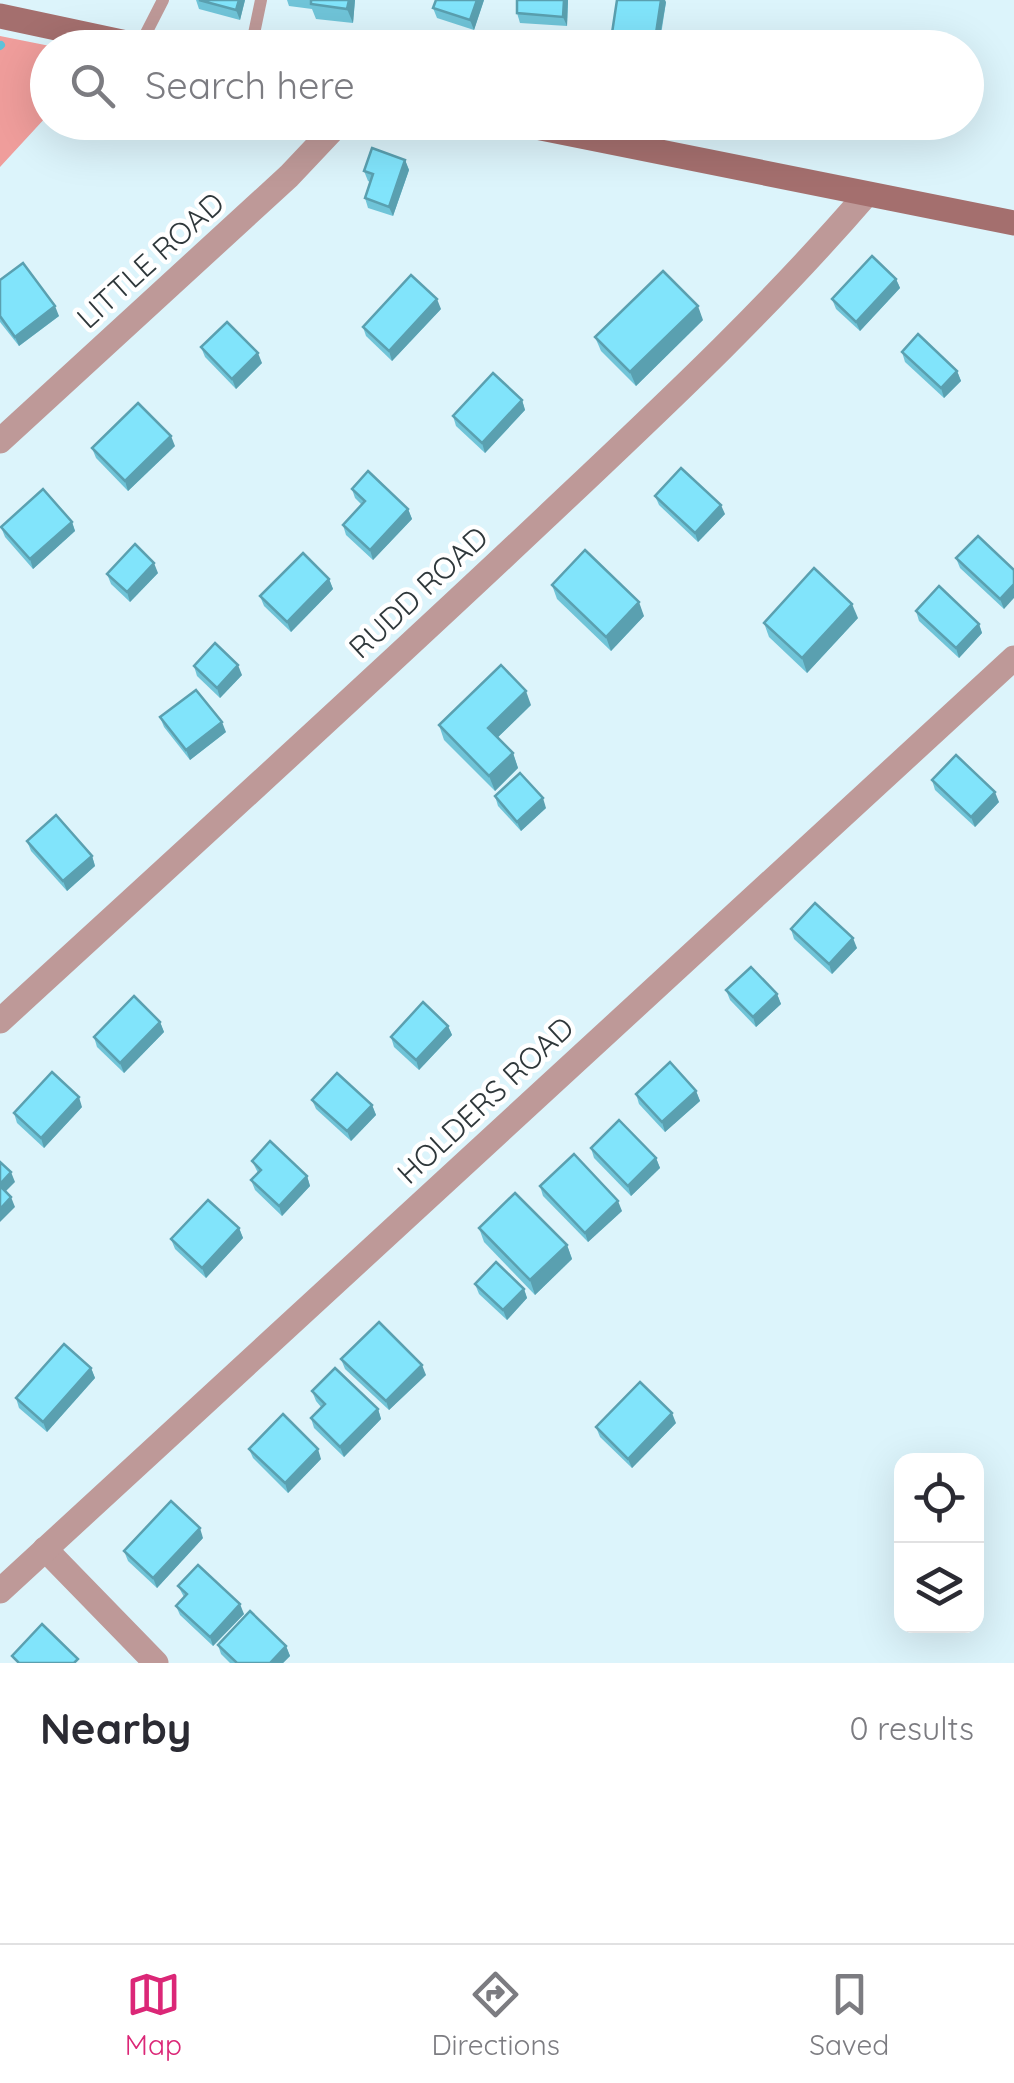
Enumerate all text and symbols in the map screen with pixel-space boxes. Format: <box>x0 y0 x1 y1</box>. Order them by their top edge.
search box <box>30 30 984 140</box>
icon: search <box>65 58 120 113</box>
text: Search here <box>145 61 355 109</box>
street label: LITTLE ROAD <box>68 184 232 336</box>
street label: RUDD ROAD <box>341 518 495 666</box>
street label: HOLDERS ROAD <box>389 1008 581 1192</box>
map controls <box>894 1453 984 1633</box>
button: locate <box>894 1453 984 1543</box>
button: layers <box>894 1543 984 1633</box>
text: Nearby <box>40 1702 191 1755</box>
text: 0 results <box>850 1708 974 1748</box>
tab: Map <box>125 1967 182 2062</box>
tab: Directions <box>431 1967 560 2062</box>
tab: Saved <box>809 1967 889 2062</box>

